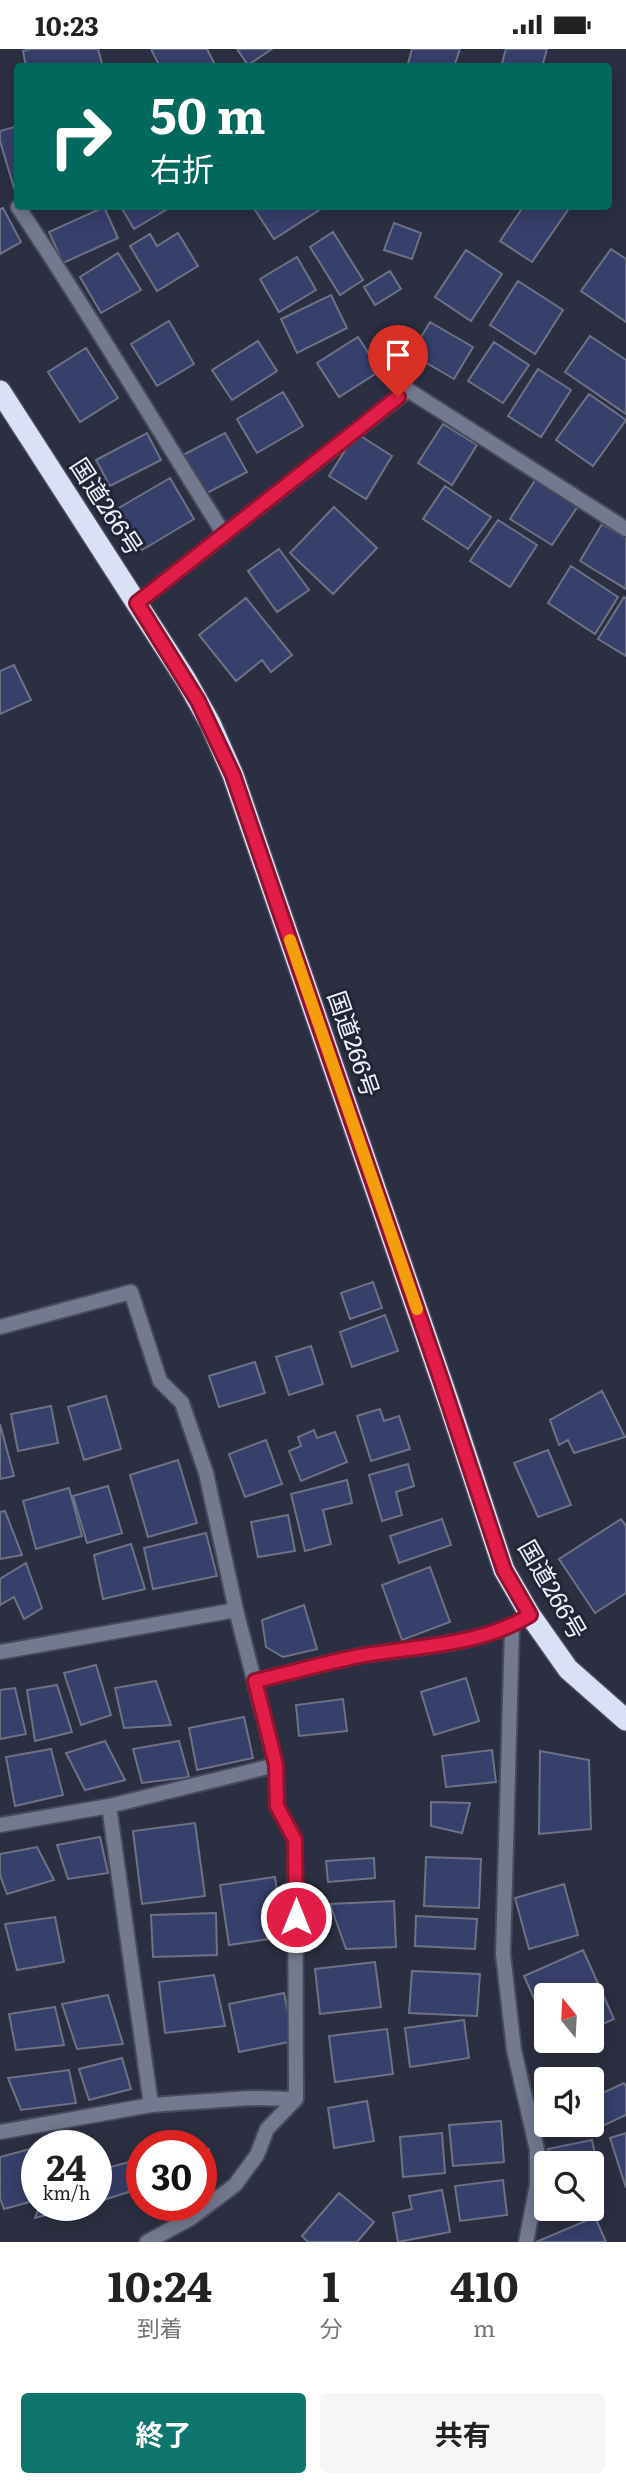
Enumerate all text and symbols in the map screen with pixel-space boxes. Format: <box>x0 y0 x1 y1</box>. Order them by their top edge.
text: 10:23 <box>35 5 99 44</box>
text: 50 m <box>150 76 266 149</box>
icon: right <box>35 91 126 182</box>
text: 右折 <box>150 143 214 191</box>
pin <box>368 325 428 397</box>
icon: arrive <box>379 336 417 374</box>
street label: 国道266号 <box>63 450 153 561</box>
street label: 国道266号 <box>321 986 390 1101</box>
street label: 国道266号 <box>512 1532 597 1645</box>
position arrow <box>259 1880 333 1954</box>
north arrow <box>534 1983 604 2053</box>
map controls <box>534 1983 604 2221</box>
button: sound <box>534 2067 604 2137</box>
speed limit sign: 30 <box>126 2130 217 2221</box>
text: 24 <box>47 2140 86 2192</box>
button: search <box>534 2151 604 2221</box>
text: km/h <box>43 2179 90 2206</box>
text: 10:24 <box>107 2253 212 2315</box>
text: 1 <box>322 2253 340 2315</box>
text: 410 <box>450 2253 519 2315</box>
text: 到着 <box>137 2310 183 2344</box>
text: 分 <box>320 2310 343 2344</box>
text: m <box>473 2310 495 2344</box>
button: 終了 <box>21 2393 306 2473</box>
button: 共有 <box>320 2393 605 2473</box>

